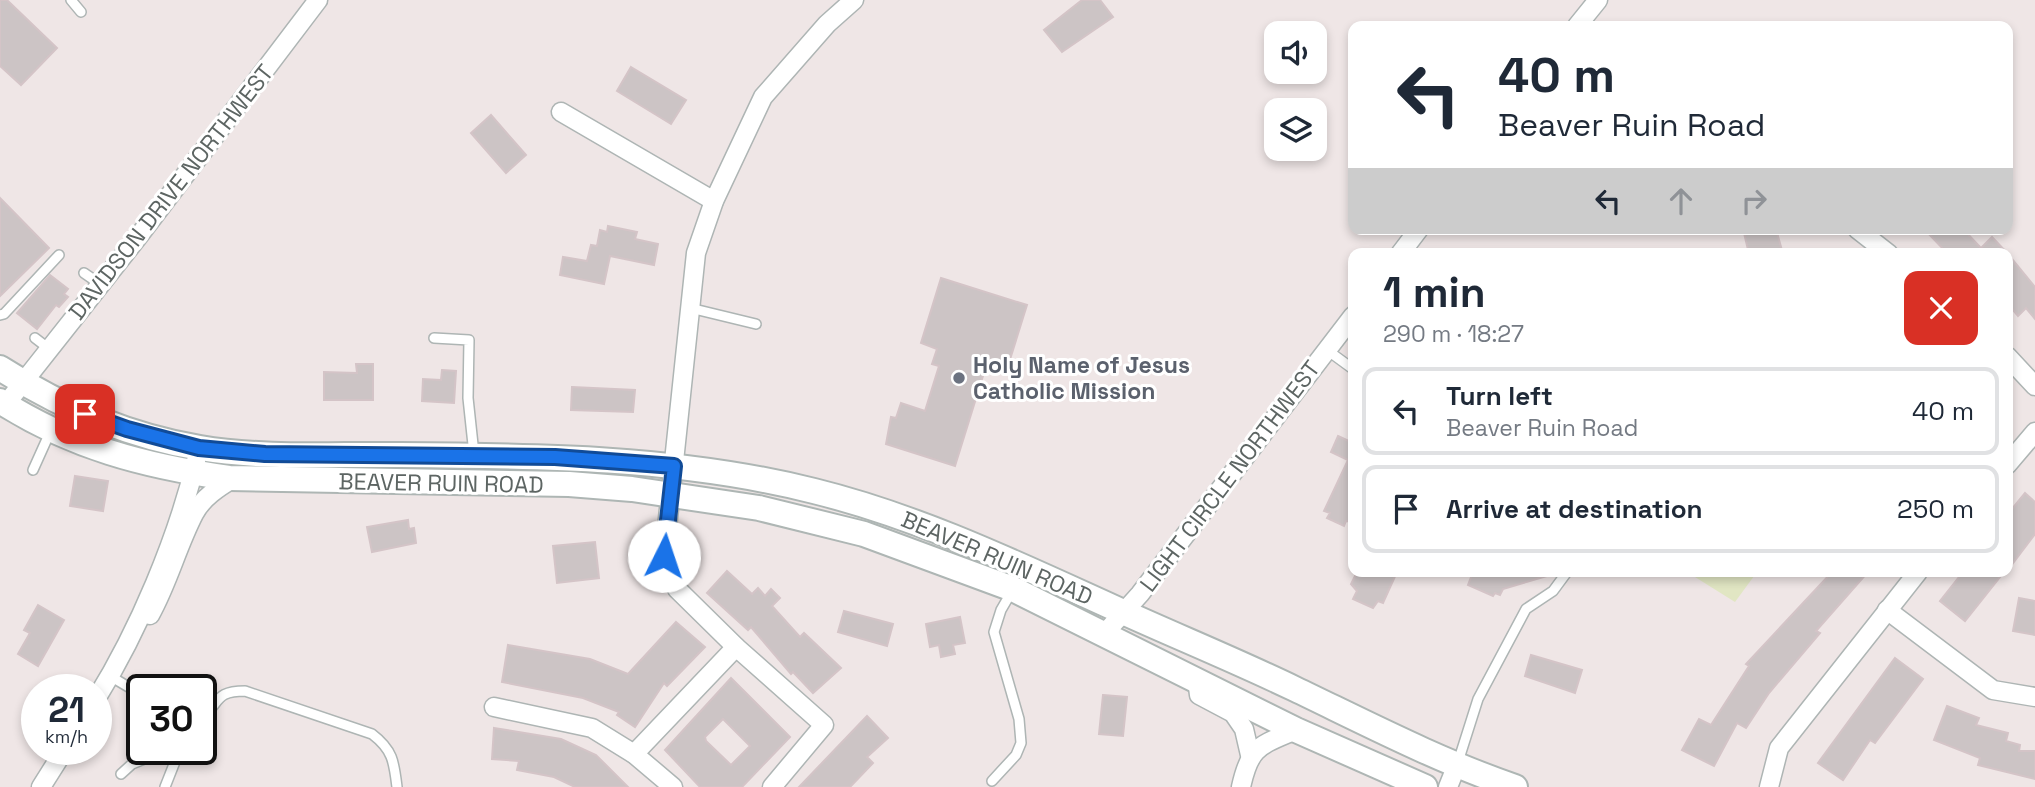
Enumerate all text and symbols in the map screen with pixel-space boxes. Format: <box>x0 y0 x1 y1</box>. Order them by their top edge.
map controls <box>1264 21 1327 161</box>
button: sound <box>1264 21 1327 84</box>
text: 40 m <box>1498 44 1615 106</box>
icon: left <box>1383 49 1474 140</box>
street label: DAVIDSON DRIVE NORTHWEST <box>62 58 280 326</box>
button: layers <box>1264 98 1327 161</box>
text: Beaver Ruin Road <box>1498 105 1765 145</box>
icon: left <box>1589 182 1627 220</box>
icon: ahead <box>1662 182 1700 220</box>
icon: right <box>1735 182 1773 220</box>
text: 1 min <box>1383 266 1486 319</box>
button: close <box>1904 271 1978 345</box>
text: 290 m · 18:27 <box>1383 319 1524 349</box>
place label: Holy Name of Jesus Catholic Mission <box>973 350 1190 406</box>
street label: LIGHT CIRCLE NORTHWEST <box>1133 354 1327 598</box>
marker: Holy Name of Jesus Catholic Mission <box>951 370 967 386</box>
text: Turn left <box>1446 379 1553 413</box>
pin <box>55 384 115 444</box>
icon: left <box>1387 392 1425 430</box>
text: 40 m <box>1912 394 1974 428</box>
icon: arrive <box>66 395 104 433</box>
text: Beaver Ruin Road <box>1446 413 1638 443</box>
street label: BEAVER RUIN ROAD <box>338 466 544 500</box>
icon: arrive <box>1387 490 1425 528</box>
text: Arrive at destination <box>1446 492 1703 526</box>
text: 250 m <box>1897 492 1974 526</box>
street label: BEAVER RUIN ROAD <box>897 504 1097 612</box>
position arrow <box>627 519 701 593</box>
speed limit sign: 30 <box>126 674 217 765</box>
text: 21 <box>48 688 85 732</box>
text: km/h <box>45 725 88 748</box>

